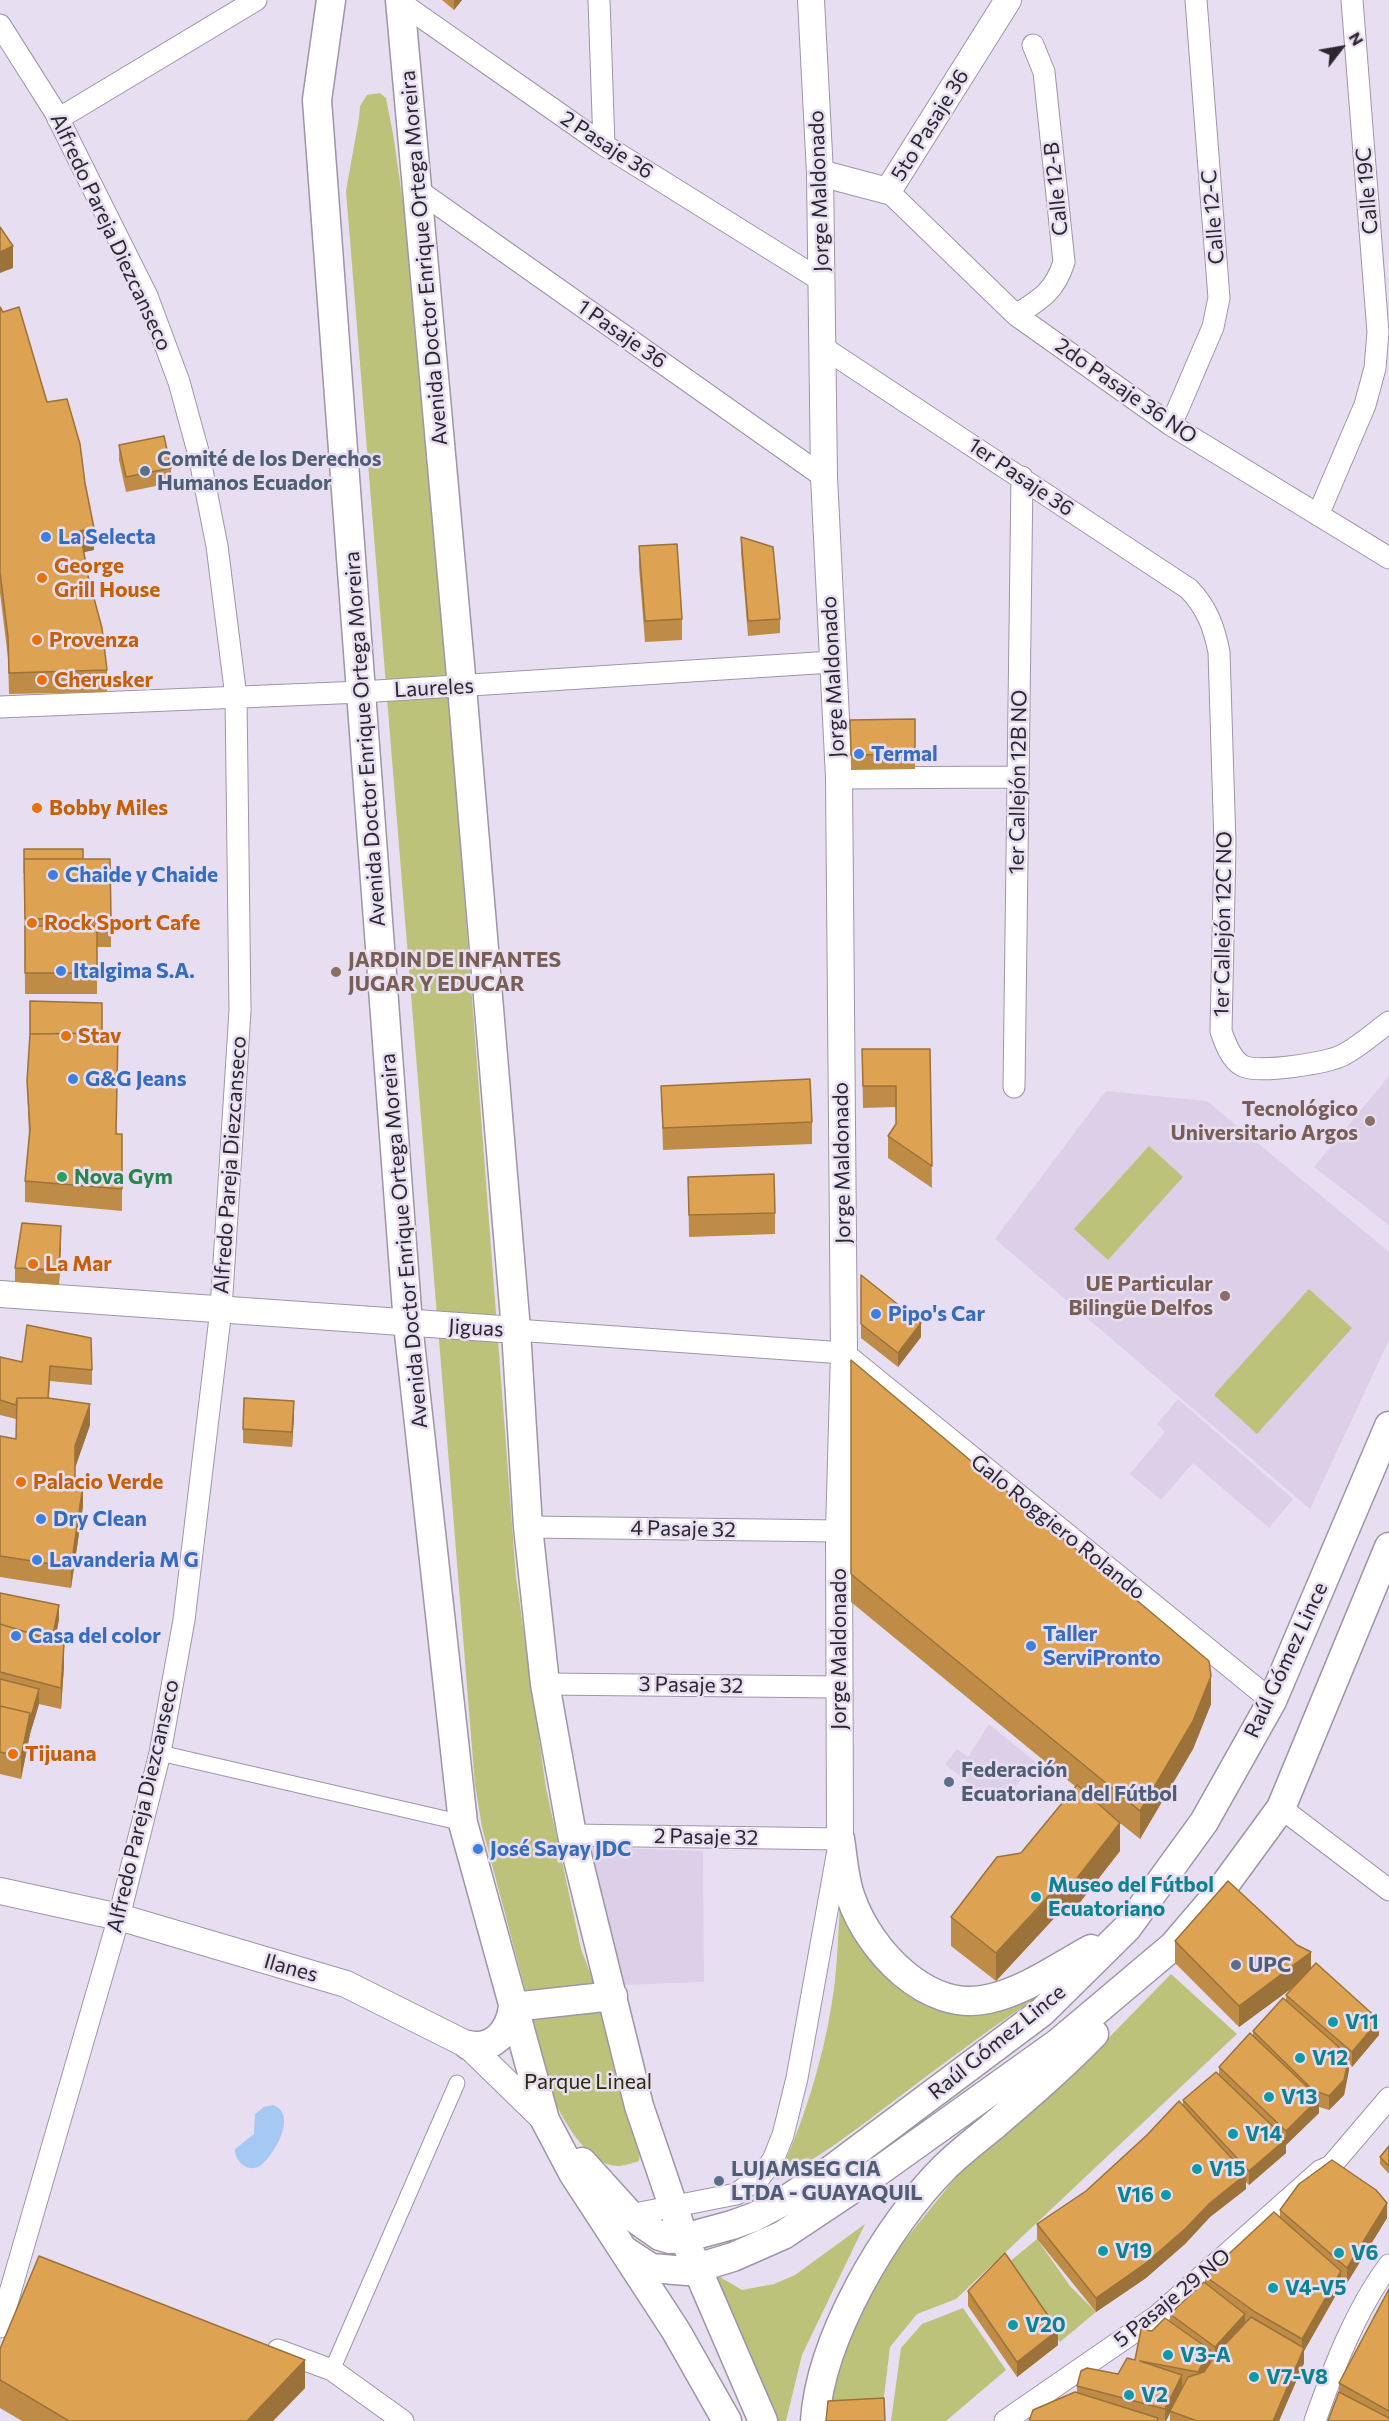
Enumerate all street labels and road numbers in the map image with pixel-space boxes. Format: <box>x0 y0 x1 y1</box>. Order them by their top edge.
street label: 5to Pasaje 36 <box>886 64 974 186</box>
street label: Avenida Doctor Enrique Ortega Moreira <box>395 69 453 447</box>
street label: 2 Pasaje 36 <box>556 106 658 184</box>
street label: Alfredo Pareja Diezcanseco <box>45 109 177 355</box>
street label: Jorge Maldonado <box>804 110 834 272</box>
street label: Calle 12-B <box>1039 141 1073 237</box>
street label: Calle 19C <box>1351 146 1383 236</box>
street label: Calle 12-C <box>1196 169 1230 265</box>
street label: 1 Pasaje 36 <box>573 294 671 374</box>
street label: 2do Pasaje 36 NO <box>1050 333 1202 449</box>
street label: 1er Pasaje 36 <box>963 432 1079 522</box>
street label: Avenida Doctor Enrique Ortega Moreira <box>339 550 391 928</box>
street label: Jorge Maldonado <box>816 596 850 758</box>
street label: Laureles <box>393 673 475 703</box>
street label: 1er Callejón 12B NO <box>1004 689 1032 875</box>
street label: 1er Callejón 12C NO <box>1209 831 1237 1017</box>
street label: Alfredo Pareja Diezcanseco <box>208 1035 252 1295</box>
street label: Avenida Doctor Enrique Ortega Moreira <box>375 1052 433 1430</box>
street label: Jorge Maldonado <box>828 1082 856 1244</box>
street label: Jiguas <box>448 1314 504 1342</box>
street label: Galo Roggiero Rolando <box>966 1449 1150 1605</box>
street label: 4 Pasaje 32 <box>630 1515 736 1543</box>
street label: Jorge Maldonado <box>826 1568 852 1730</box>
street label: Raúl Gómez Lince <box>1239 1578 1333 1742</box>
street label: 3 Pasaje 32 <box>638 1671 744 1699</box>
street label: Alfredo Pareja Diezcanseco <box>102 1677 184 1935</box>
street label: 2 Pasaje 32 <box>654 1823 758 1851</box>
street label: Ilanes <box>261 1948 321 1988</box>
street label: Raúl Gómez Lince <box>923 1979 1071 2105</box>
street label: 5 Pasaje 29 NO <box>1109 2243 1235 2353</box>

